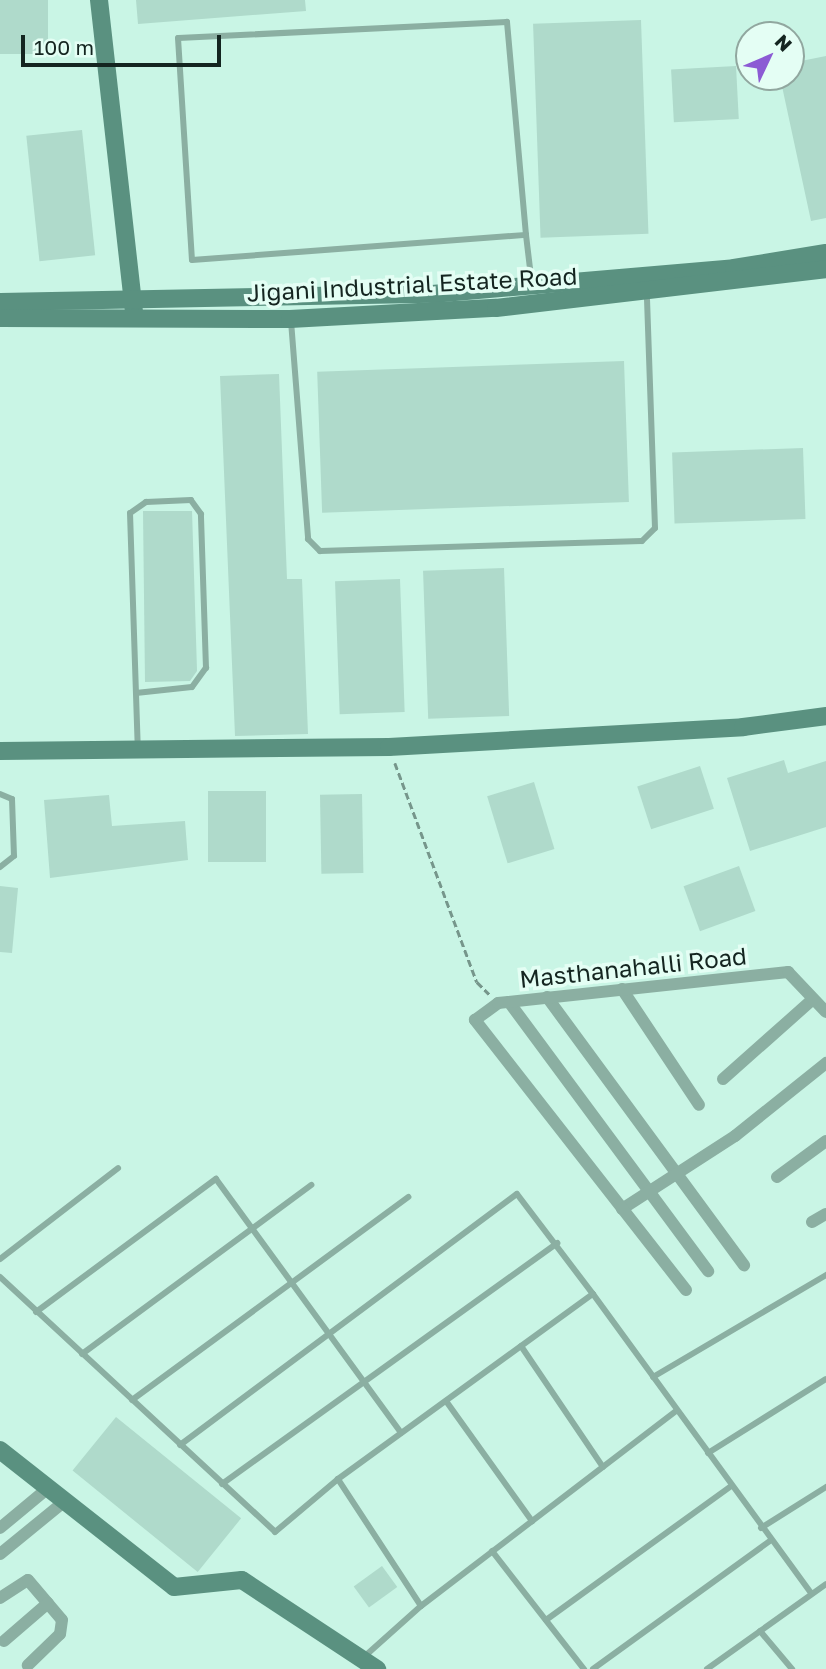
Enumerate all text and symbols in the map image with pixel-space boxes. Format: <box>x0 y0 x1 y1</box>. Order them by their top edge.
scale bar <box>24 21 224 65</box>
north arrow <box>735 21 805 91</box>
text: N <box>771 29 797 56</box>
text: 100 m <box>34 34 94 60</box>
street label: Jigani Industrial Estate Road <box>246 261 578 307</box>
street label: Masthanahalli Road <box>518 941 748 993</box>

